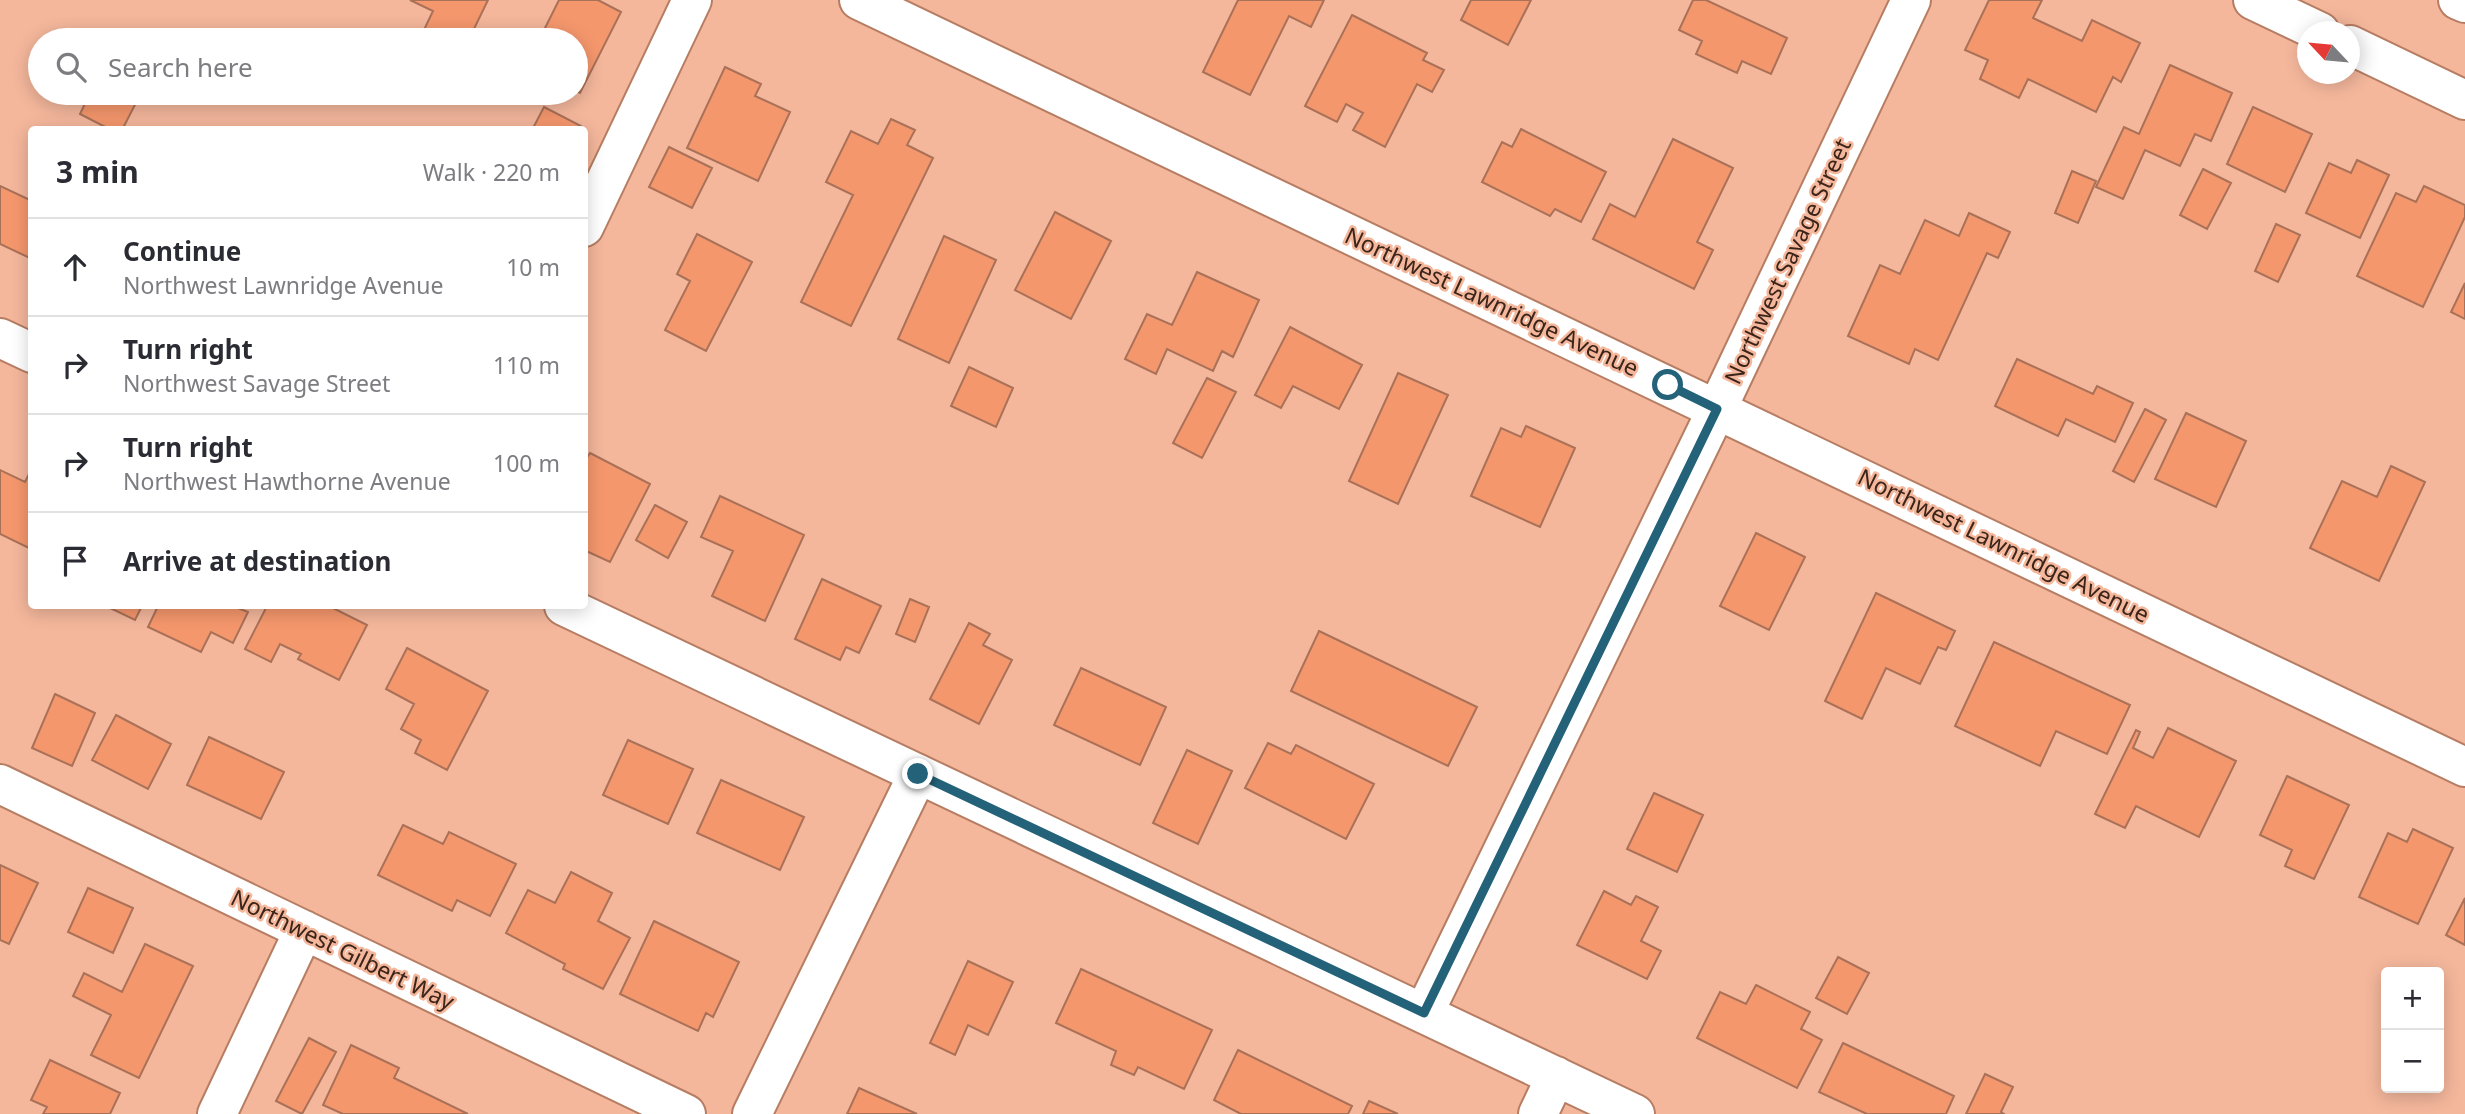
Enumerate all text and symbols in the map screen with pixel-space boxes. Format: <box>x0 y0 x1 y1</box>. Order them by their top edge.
north arrow <box>2297 21 2360 84</box>
search box <box>28 28 588 105</box>
icon: search <box>52 48 90 86</box>
text: Search here <box>108 49 253 85</box>
street label: Northwest Savage Street <box>1716 133 1858 389</box>
text: 3 min <box>56 151 139 192</box>
text: Walk · 220 m <box>423 156 560 188</box>
street label: Northwest Lawnridge Avenue <box>1340 219 1644 383</box>
text: Continue <box>123 233 241 269</box>
icon: ahead <box>56 248 94 286</box>
text: 10 m <box>506 251 560 283</box>
text: Northwest Lawnridge Avenue <box>123 269 443 301</box>
text: Turn right <box>123 331 253 367</box>
icon: right <box>56 346 94 384</box>
text: 110 m <box>493 349 560 381</box>
text: Northwest Savage Street <box>123 367 390 399</box>
route start <box>1652 369 1683 400</box>
text: Turn right <box>123 429 253 465</box>
icon: right <box>56 444 94 482</box>
text: 100 m <box>493 447 560 479</box>
street label: Northwest Lawnridge Avenue <box>1853 460 2155 630</box>
text: Northwest Hawthorne Avenue <box>123 465 451 497</box>
icon: arrive <box>56 542 94 580</box>
text: Arrive at destination <box>123 543 392 579</box>
route end <box>902 758 933 789</box>
street label: Northwest Gilbert Way <box>226 881 460 1017</box>
map controls <box>2381 967 2444 1093</box>
button: + <box>2381 967 2444 1030</box>
button: − <box>2381 1030 2444 1093</box>

